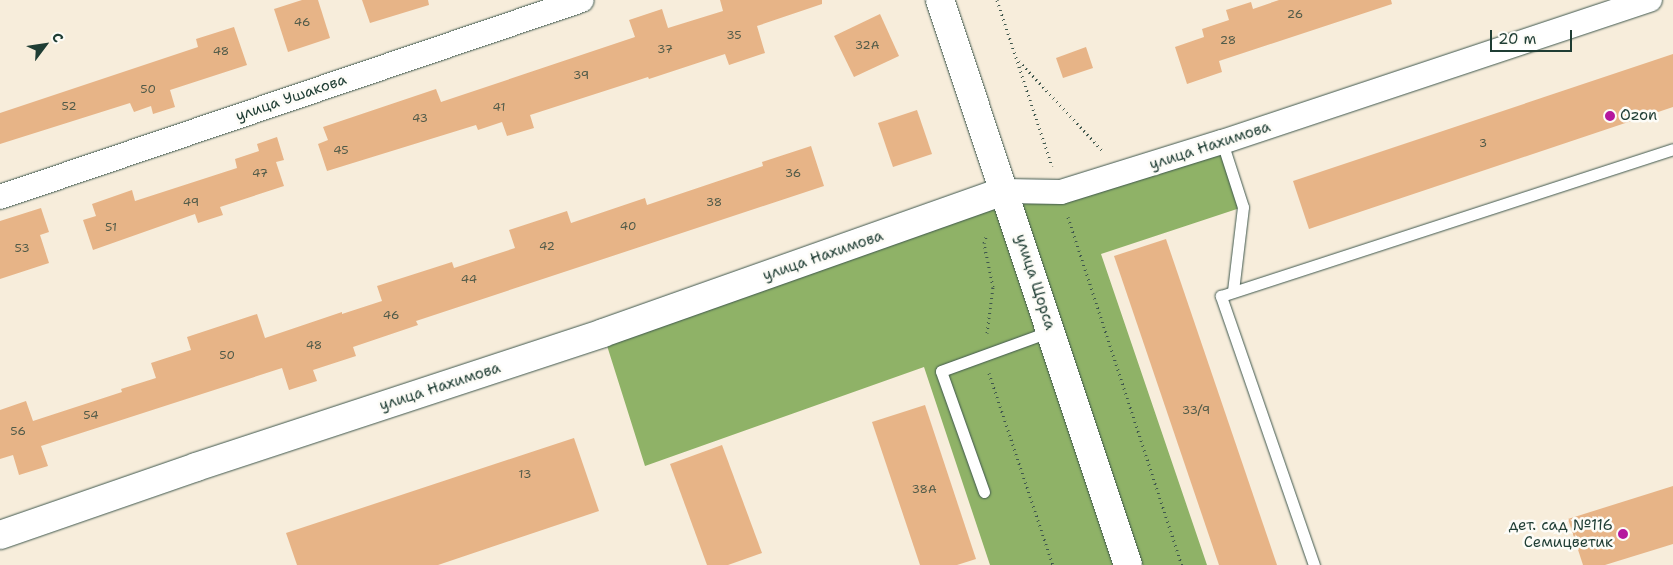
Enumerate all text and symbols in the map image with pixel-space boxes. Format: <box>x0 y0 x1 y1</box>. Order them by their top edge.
house number: 26 <box>1287 8 1303 22</box>
house number: 46 <box>294 16 310 30</box>
north arrow <box>20 20 70 70</box>
scale bar <box>1493 20 1576 52</box>
text: С <box>48 29 68 46</box>
house number: 35 <box>726 29 742 43</box>
text: 20 m <box>1498 29 1537 49</box>
house number: 28 <box>1220 34 1236 48</box>
house number: 32А <box>855 39 879 53</box>
house number: 37 <box>657 43 673 57</box>
house number: 48 <box>213 45 229 59</box>
house number: 39 <box>573 69 589 83</box>
street label: улица Ушакова <box>233 71 349 125</box>
house number: 50 <box>140 83 156 97</box>
house number: 52 <box>61 100 77 114</box>
house number: 41 <box>493 101 505 115</box>
place label: Ozon <box>1620 107 1657 125</box>
marker: Ozon <box>1604 110 1616 122</box>
house number: 43 <box>412 112 428 126</box>
street label: улица Нахимова <box>1147 118 1273 174</box>
house number: 3 <box>1479 137 1487 151</box>
house number: 45 <box>333 144 349 158</box>
house number: 47 <box>252 167 268 181</box>
house number: 36 <box>785 167 801 181</box>
house number: 49 <box>183 196 199 210</box>
house number: 38 <box>706 196 722 210</box>
house number: 40 <box>620 220 636 234</box>
house number: 51 <box>105 221 117 235</box>
street label: улица Нахимова <box>760 227 886 285</box>
street label: улица Щорса <box>1011 232 1059 332</box>
house number: 42 <box>539 240 555 254</box>
house number: 53 <box>14 242 30 256</box>
house number: 44 <box>461 273 477 287</box>
house number: 46 <box>383 309 399 323</box>
house number: 48 <box>306 339 322 353</box>
house number: 50 <box>219 349 235 363</box>
street label: улица Нахимова <box>377 359 503 415</box>
house number: 33/9 <box>1182 404 1210 418</box>
house number: 54 <box>83 409 99 423</box>
house number: 56 <box>10 425 26 439</box>
house number: 13 <box>519 468 531 482</box>
house number: 38А <box>911 483 937 497</box>
place label: дет. сад №116 Семицветик <box>1509 516 1613 551</box>
marker: дет. сад №116 Семицветик <box>1617 528 1629 540</box>

